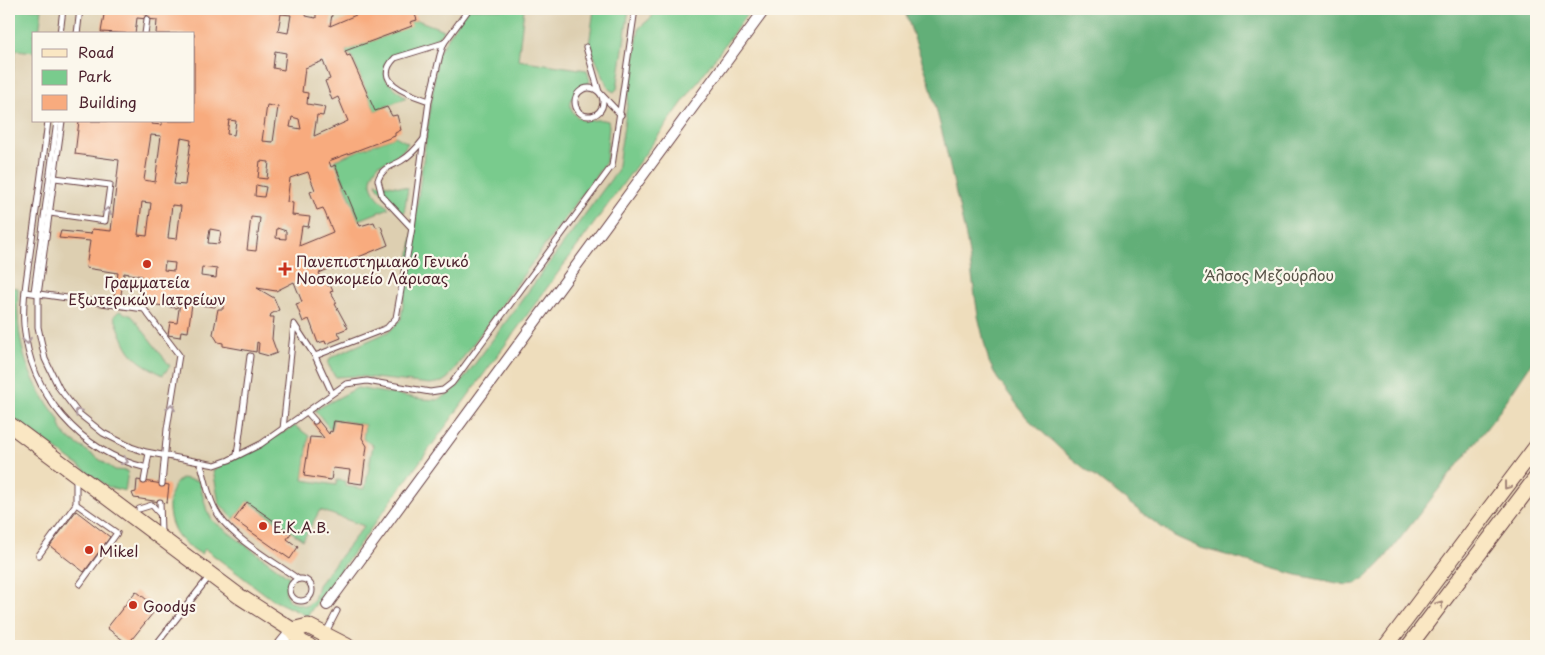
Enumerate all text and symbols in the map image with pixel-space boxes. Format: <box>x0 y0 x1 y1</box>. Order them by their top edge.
legend <box>32 32 195 122</box>
text: Road <box>78 40 114 63</box>
text: Park <box>78 64 112 87</box>
text: Building <box>78 90 137 113</box>
one-way arrow <box>101 207 112 215</box>
place label: Πανεπιστημιακό Γενικό Νοσοκομείο Λάρισας <box>296 249 469 289</box>
marker: Γραμματεία Εξωτερικών Ιατρείων <box>141 258 153 270</box>
marker: Πανεπιστημιακό Γενικό Νοσοκομείο Λάρισας <box>278 262 292 276</box>
park label: Άλσος Μεζούρλου <box>1204 263 1334 286</box>
place label: Γραμματεία Εξωτερικών Ιατρείων <box>68 270 226 310</box>
one-way arrow <box>21 336 31 345</box>
one-way arrow <box>165 403 175 412</box>
one-way arrow <box>75 408 84 417</box>
one-way arrow <box>120 455 129 465</box>
one-way arrow <box>1504 480 1512 489</box>
place label: E.K.A.B. <box>273 515 330 538</box>
marker: E.K.A.B. <box>257 520 269 532</box>
place label: Mikel <box>99 539 138 562</box>
marker: Mikel <box>83 544 95 556</box>
place label: Goodys <box>143 594 196 617</box>
marker: Goodys <box>127 599 139 611</box>
one-way arrow <box>1435 601 1443 610</box>

